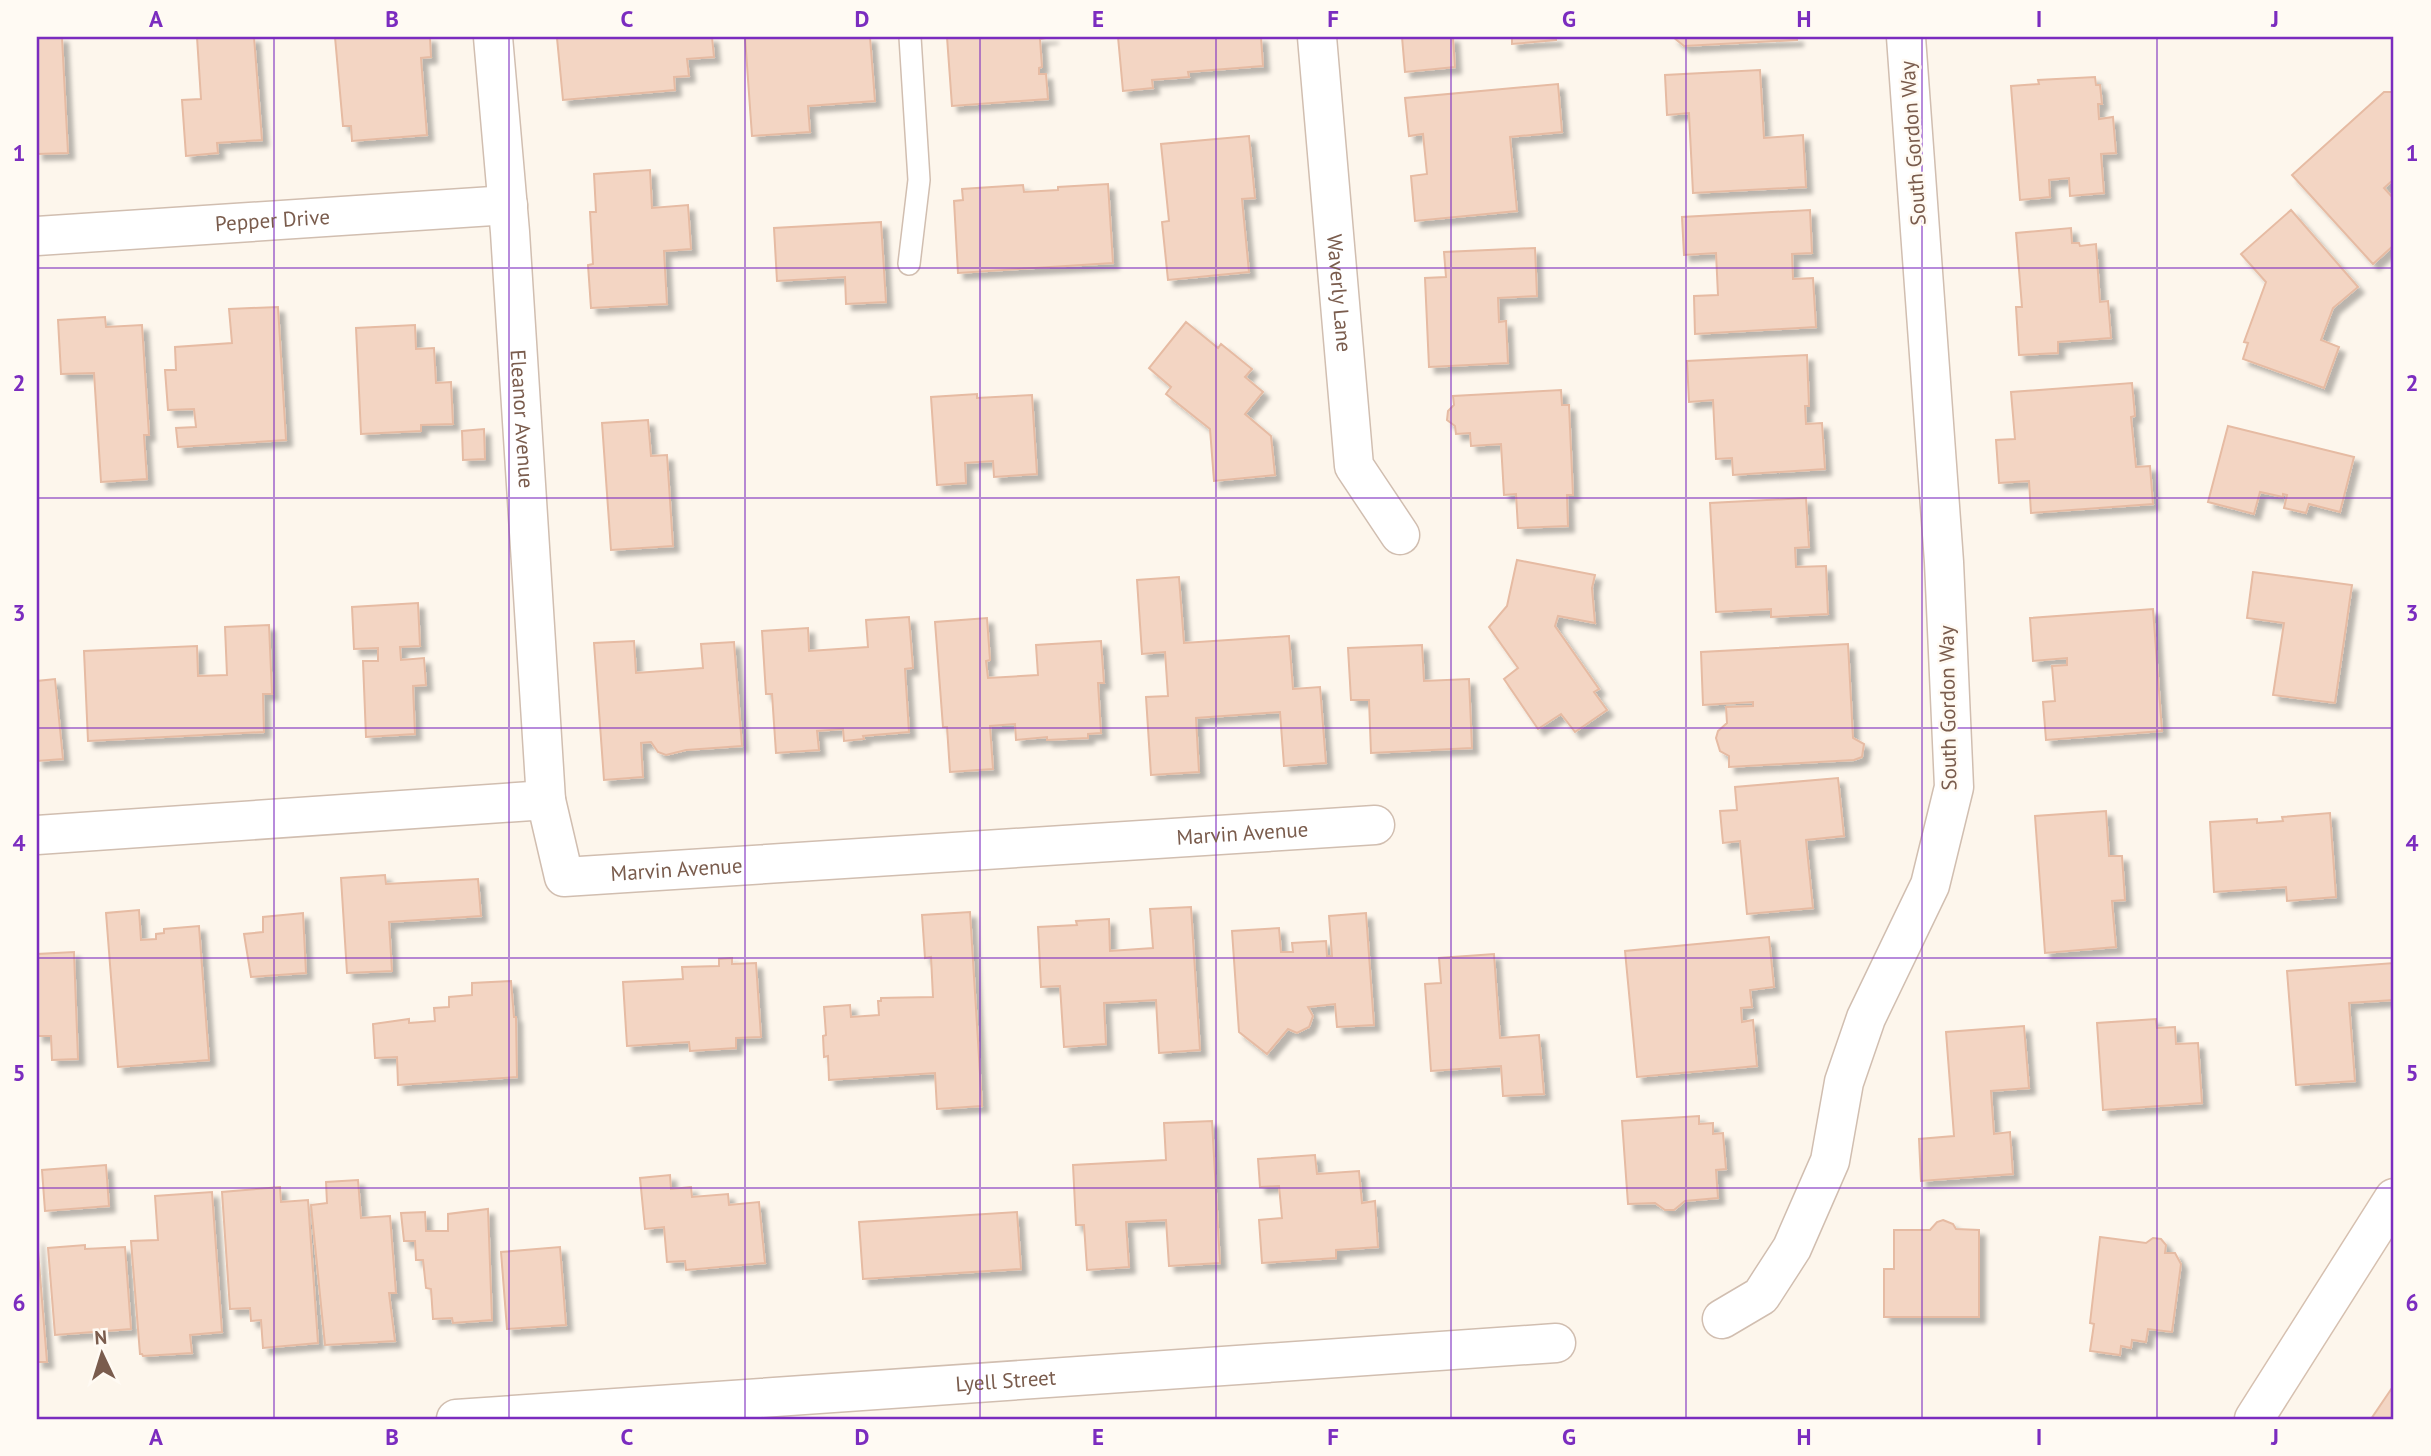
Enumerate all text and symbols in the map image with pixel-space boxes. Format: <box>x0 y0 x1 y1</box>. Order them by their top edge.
text: A <box>149 4 163 33</box>
text: B <box>385 4 399 33</box>
text: C <box>621 4 634 33</box>
text: D <box>855 4 869 33</box>
text: E <box>1092 4 1104 33</box>
text: F <box>1327 4 1339 33</box>
text: G <box>1562 4 1576 33</box>
text: H <box>1797 4 1811 33</box>
text: I <box>2036 4 2042 33</box>
text: J <box>2270 4 2279 33</box>
street label: South Gordon Way <box>1893 60 1932 226</box>
text: 1 <box>12 138 26 167</box>
text: 1 <box>2405 138 2419 167</box>
street label: Pepper Drive <box>214 203 331 237</box>
street label: Waverly Lane <box>1321 233 1358 353</box>
street label: Eleanor Avenue <box>504 349 540 489</box>
text: 2 <box>12 368 26 397</box>
text: 2 <box>2405 368 2419 397</box>
text: 3 <box>12 598 26 627</box>
text: 3 <box>2405 598 2419 627</box>
street label: South Gordon Way <box>1933 625 1962 791</box>
street label: Marvin Avenue <box>1176 815 1309 851</box>
text: 4 <box>12 828 26 857</box>
text: 4 <box>2405 828 2419 857</box>
street label: Marvin Avenue <box>610 852 743 887</box>
text: 5 <box>12 1058 26 1087</box>
text: 5 <box>2405 1058 2419 1087</box>
text: 6 <box>12 1288 26 1317</box>
text: 6 <box>2405 1288 2419 1317</box>
north arrow <box>66 1320 136 1390</box>
text: N <box>94 1325 108 1349</box>
street label: Lyell Street <box>955 1364 1057 1397</box>
text: A <box>149 1422 163 1451</box>
text: B <box>385 1422 399 1451</box>
text: C <box>621 1422 634 1451</box>
text: D <box>855 1422 869 1451</box>
text: E <box>1092 1422 1104 1451</box>
text: F <box>1327 1422 1339 1451</box>
text: G <box>1562 1422 1576 1451</box>
text: H <box>1797 1422 1811 1451</box>
text: I <box>2036 1422 2042 1451</box>
text: J <box>2270 1422 2279 1451</box>

